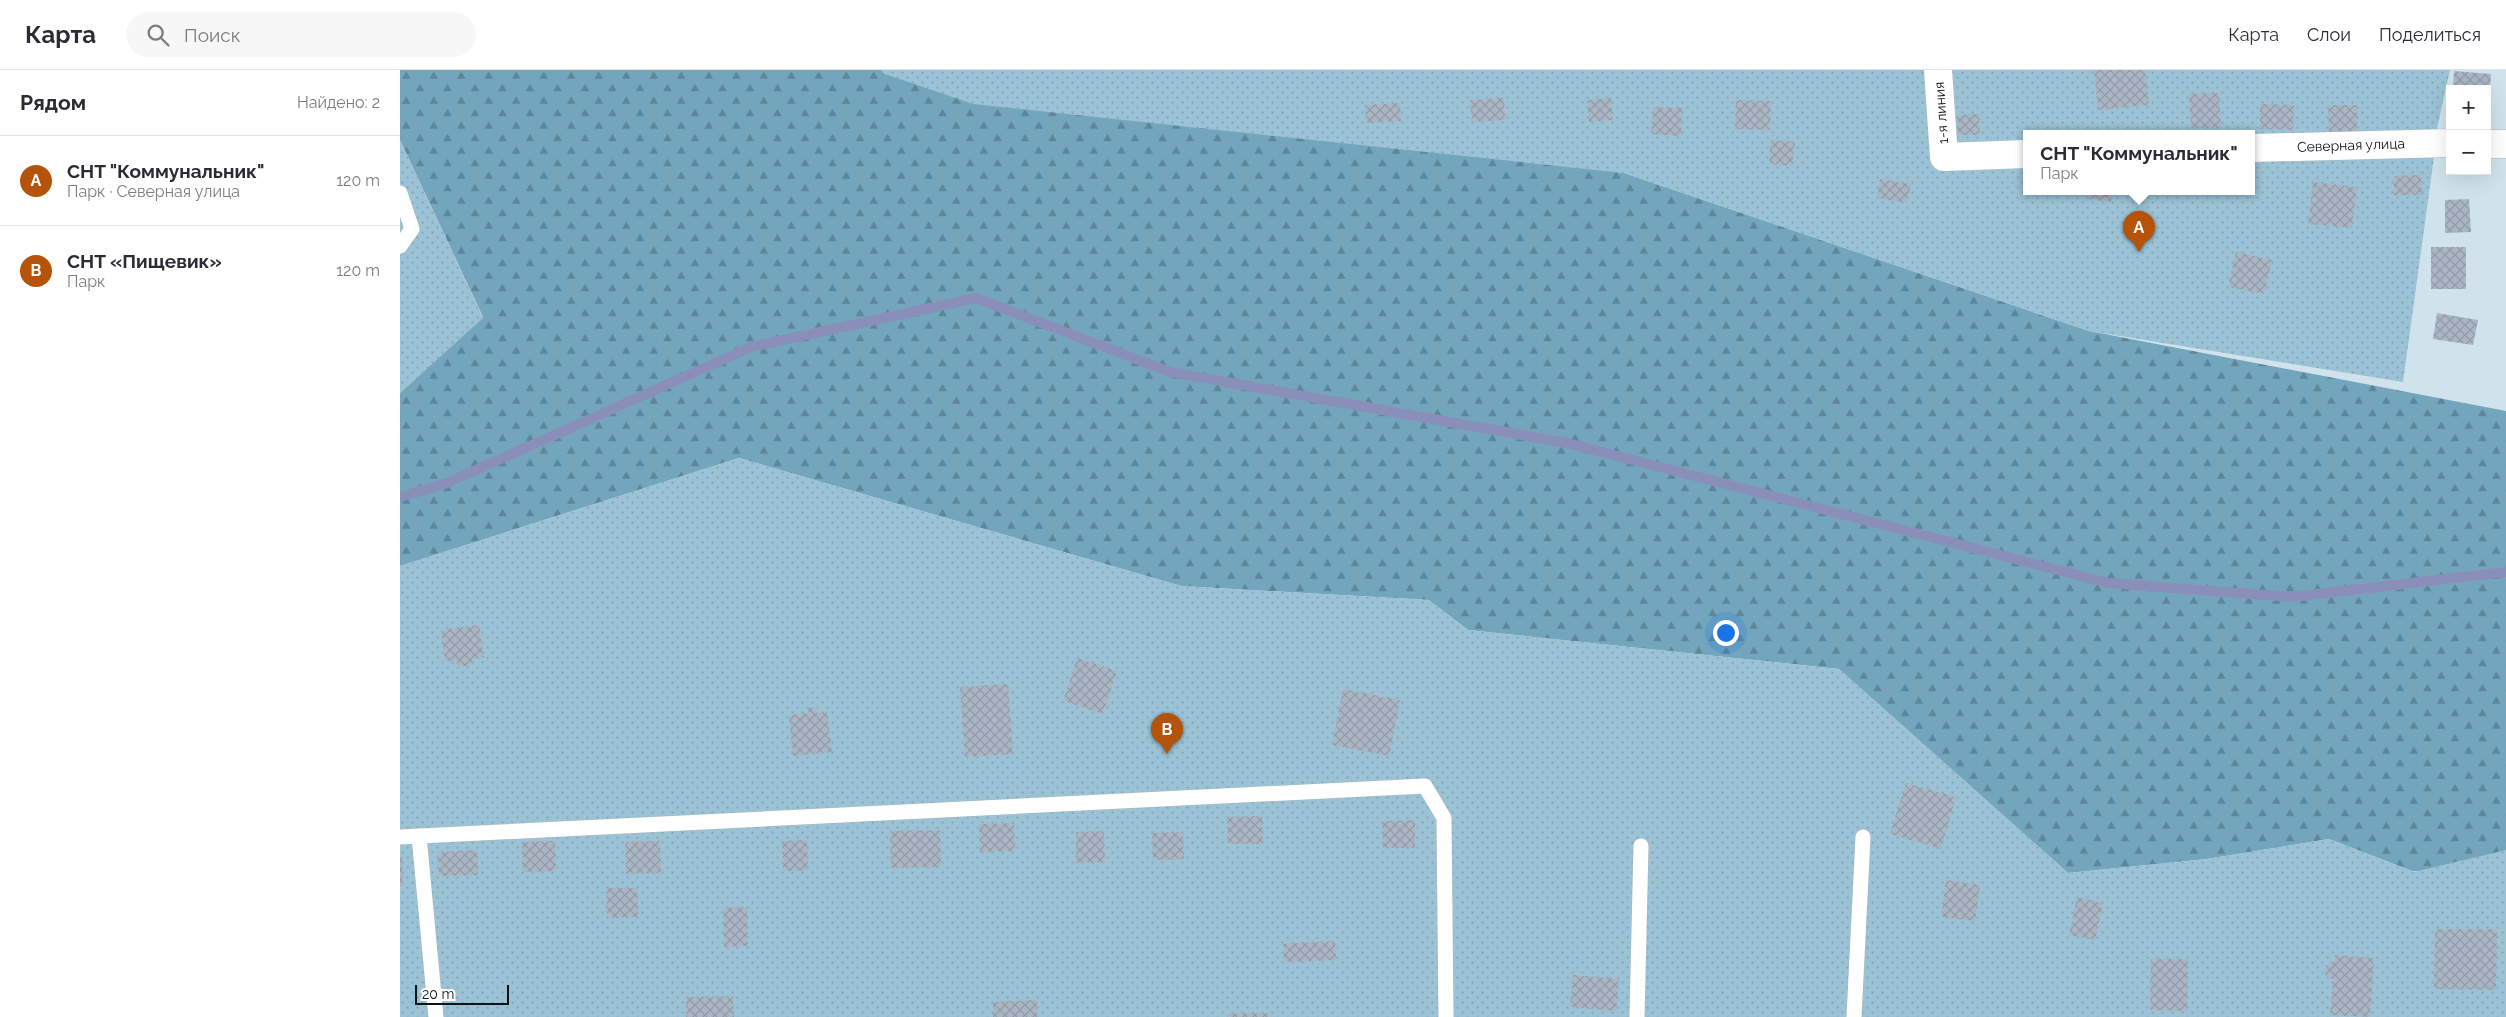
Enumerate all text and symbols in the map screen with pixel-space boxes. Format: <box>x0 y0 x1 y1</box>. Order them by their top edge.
search box <box>126 12 476 57</box>
text: Карта <box>25 20 96 49</box>
icon: search <box>144 21 172 49</box>
text: Поиск <box>184 24 241 46</box>
text: Карта <box>2228 24 2279 45</box>
text: Слои <box>2307 24 2351 45</box>
text: Поделиться <box>2379 24 2481 45</box>
street label: 1-я линия <box>1931 81 1951 145</box>
map controls <box>2446 85 2491 175</box>
button: + <box>2446 85 2491 130</box>
text: Рядом <box>20 90 86 115</box>
text: Найдено: 2 <box>297 93 380 112</box>
popup <box>2023 130 2255 195</box>
button: − <box>2446 130 2491 175</box>
street label: Северная улица <box>2297 135 2405 155</box>
text: СНТ "Коммунальник" <box>2040 142 2238 164</box>
text: СНТ "Коммунальник" <box>67 160 264 182</box>
text: Парк <box>2040 164 2079 183</box>
text: A <box>31 171 41 190</box>
text: 120 m <box>336 171 380 190</box>
text: Парк · Северная улица <box>67 182 240 201</box>
pin: A <box>2123 211 2155 252</box>
text: СНТ «Пищевик» <box>67 250 222 272</box>
text: B <box>31 261 41 280</box>
text: 120 m <box>336 261 380 280</box>
text: Парк <box>67 272 105 291</box>
your location <box>1713 620 1739 646</box>
pin: B <box>1151 713 1183 754</box>
scale bar <box>415 982 509 1005</box>
text: 20 m <box>422 986 454 1002</box>

